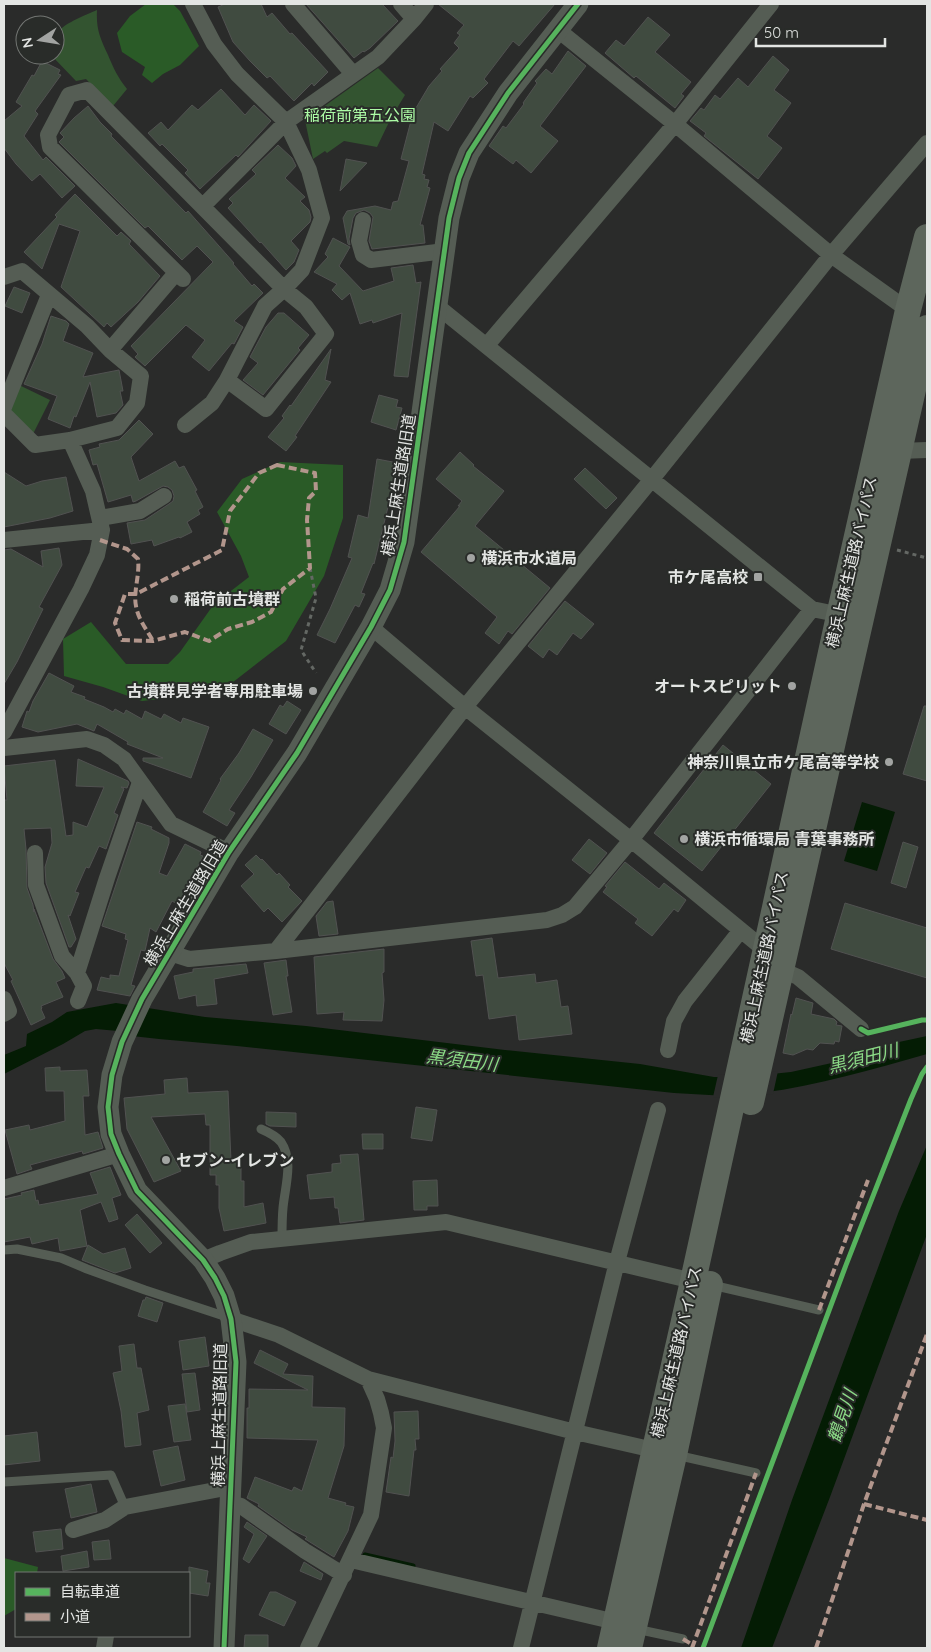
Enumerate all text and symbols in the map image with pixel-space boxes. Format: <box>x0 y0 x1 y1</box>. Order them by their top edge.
north arrow <box>15 15 65 65</box>
scale bar <box>756 15 885 47</box>
text: 50 m <box>764 23 799 42</box>
text: N <box>17 36 37 50</box>
park label: 稲荷前第五公園 <box>304 105 416 125</box>
street label: 横浜上麻生道路旧道 <box>377 412 419 558</box>
street label: 横浜上麻生道路バイパス <box>821 474 881 650</box>
place label: 横浜市水道局 <box>481 548 577 568</box>
marker: 横浜市水道局 <box>465 552 477 564</box>
place label: 市ケ尾高校 <box>668 567 748 587</box>
marker: 市ケ尾高校 <box>752 571 764 583</box>
place label: 稲荷前古墳群 <box>184 589 280 609</box>
marker: 稲荷前古墳群 <box>168 593 180 605</box>
place label: オートスピリット <box>654 676 782 696</box>
marker: オートスピリット <box>786 680 798 692</box>
place label: 古墳群見学者専用駐車場 <box>127 681 303 701</box>
marker: 古墳群見学者専用駐車場 <box>307 685 319 697</box>
place label: 神奈川県立市ケ尾高等学校 <box>687 752 879 772</box>
marker: 神奈川県立市ケ尾高等学校 <box>883 756 895 768</box>
place label: 横浜市循環局 青葉事務所 <box>694 829 874 849</box>
marker: 横浜市循環局 青葉事務所 <box>678 833 690 845</box>
street label: 横浜上麻生道路旧道 <box>139 836 231 970</box>
street label: 横浜上麻生道路バイパス <box>736 869 792 1045</box>
water label: 黒須田川 <box>825 1038 903 1078</box>
water label: 黒須田川 <box>425 1044 501 1076</box>
place label: セブン-イレブン <box>176 1150 294 1170</box>
marker: セブン-イレブン <box>160 1154 172 1166</box>
street label: 横浜上麻生道路バイパス <box>646 1264 706 1440</box>
street label: 横浜上麻生道路旧道 <box>208 1343 230 1487</box>
water label: 鶴見川 <box>822 1385 862 1445</box>
legend <box>15 1572 190 1637</box>
text: 自転車道 <box>60 1582 120 1601</box>
text: 小道 <box>60 1607 90 1626</box>

